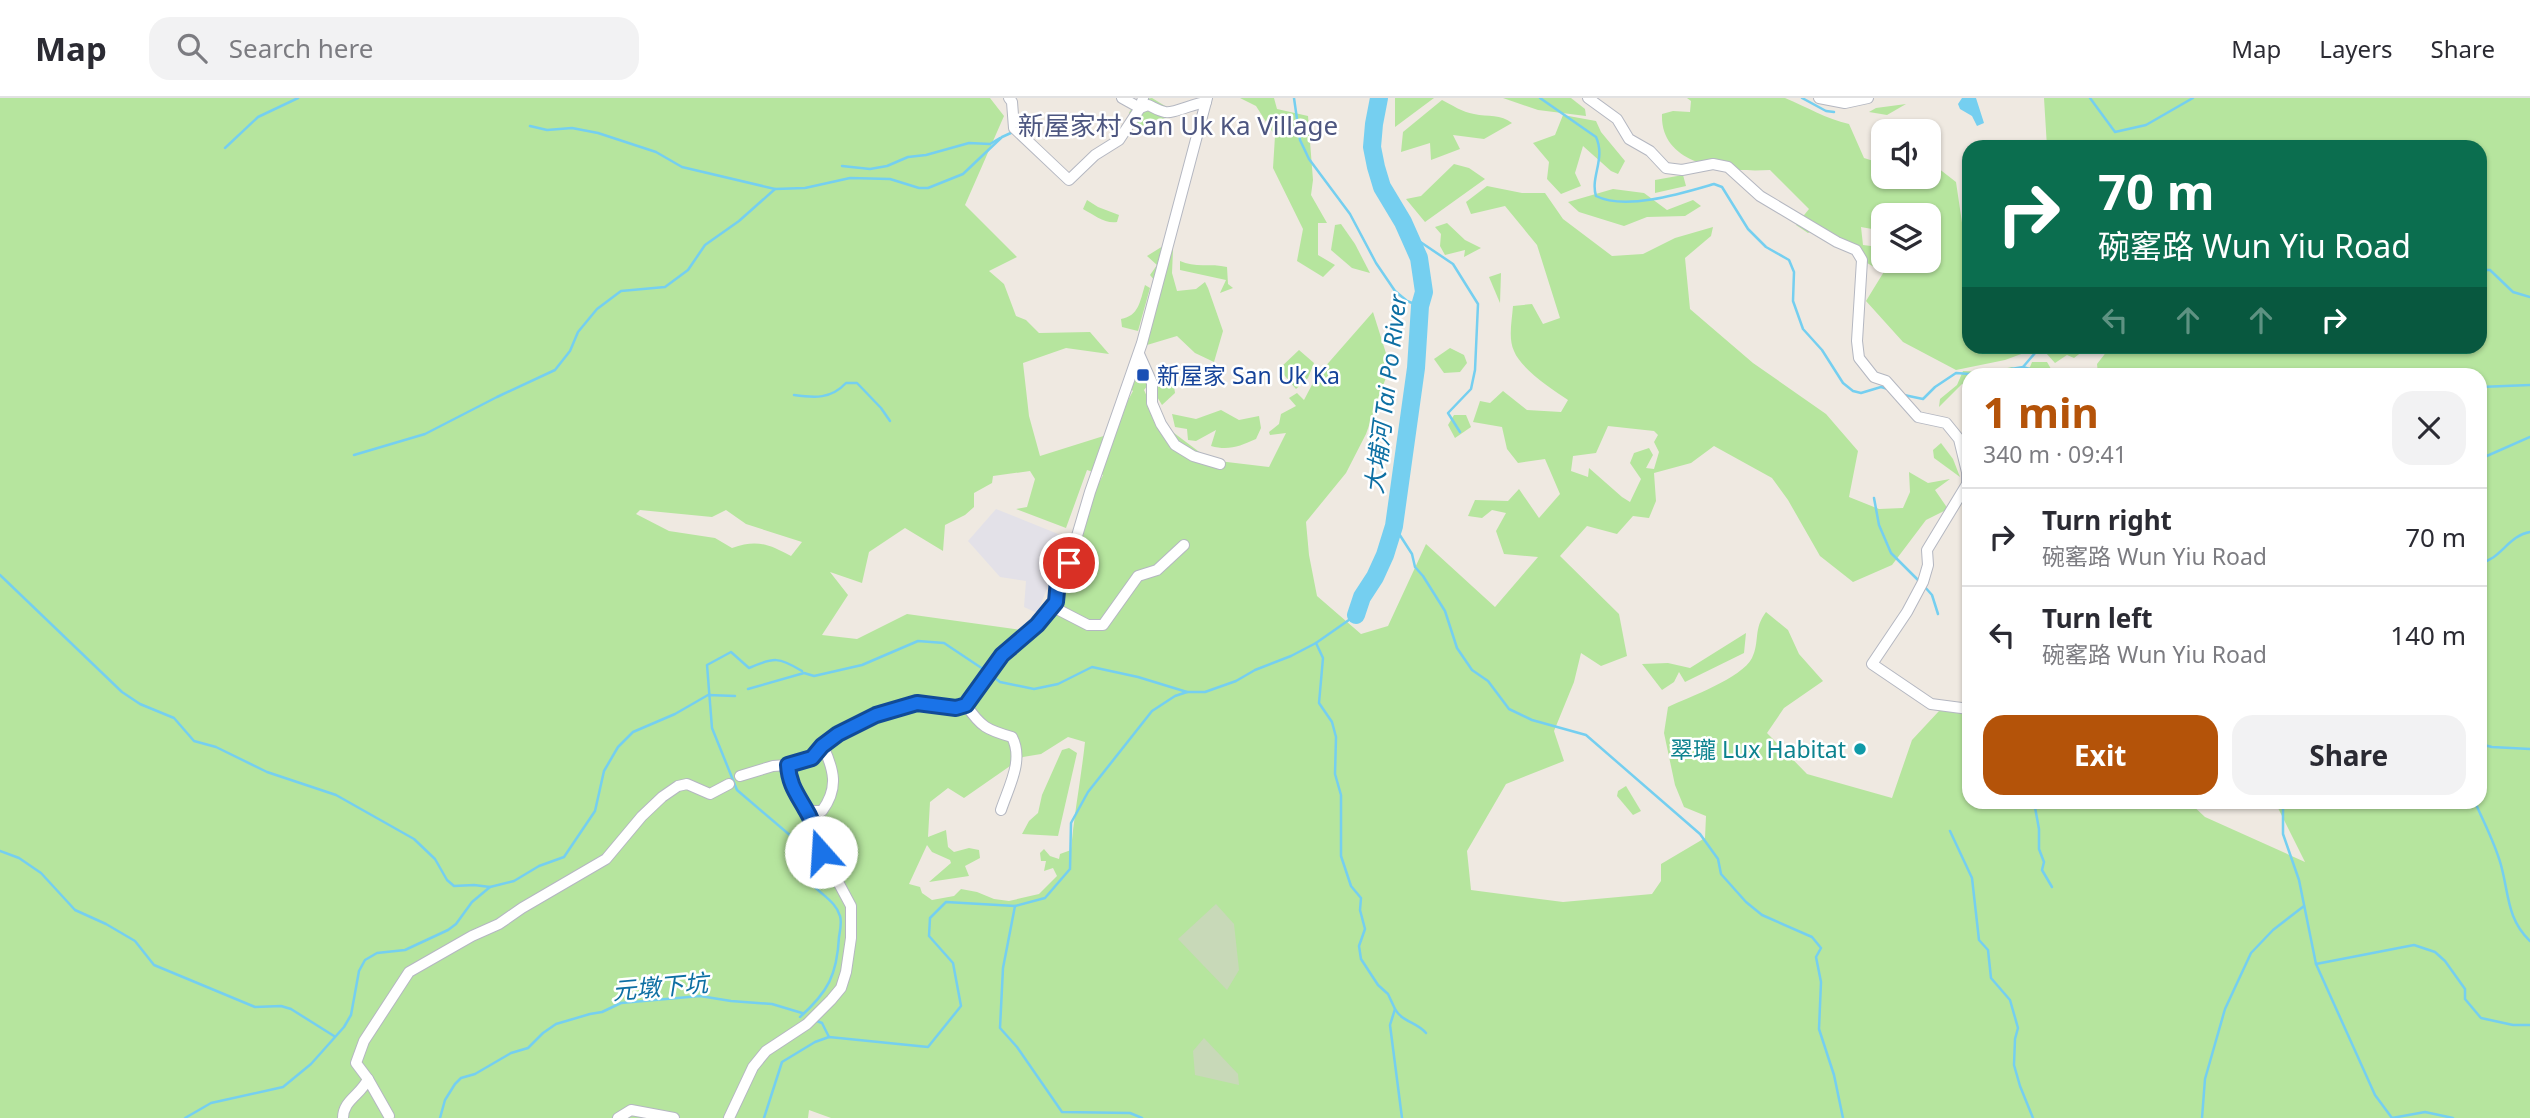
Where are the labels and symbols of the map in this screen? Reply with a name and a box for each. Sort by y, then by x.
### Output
district label: 新屋家村 San Uk Ka Village [1018,107,1338,143]
water label: 大埔河 Tai Po River [1356,291,1414,495]
place label: 新屋家 San Uk Ka [1157,359,1340,391]
marker: 新屋家 San Uk Ka [1135,367,1151,383]
pin [1039,533,1099,593]
place label: 翠瓏 Lux Habitat [1670,733,1846,765]
marker: 翠瓏 Lux Habitat [1852,741,1868,757]
position arrow [784,815,858,889]
water label: 元墩下坑 [611,965,712,1007]

